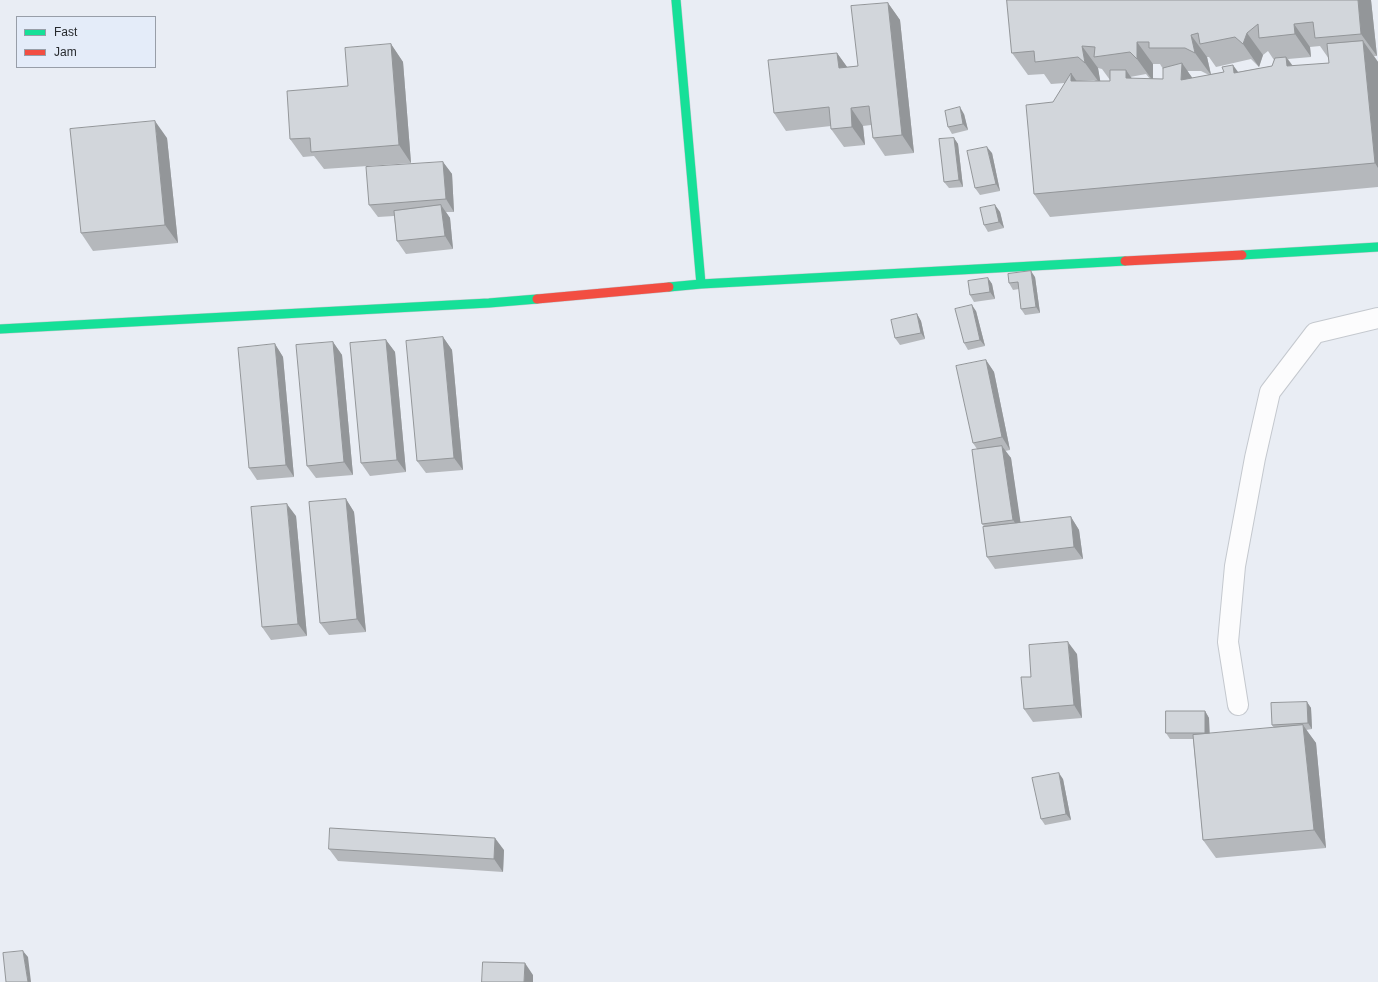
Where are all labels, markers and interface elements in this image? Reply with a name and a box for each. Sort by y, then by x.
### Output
legend [16,16,156,68]
text: Fast [54,25,77,39]
text: Jam [54,45,77,59]

